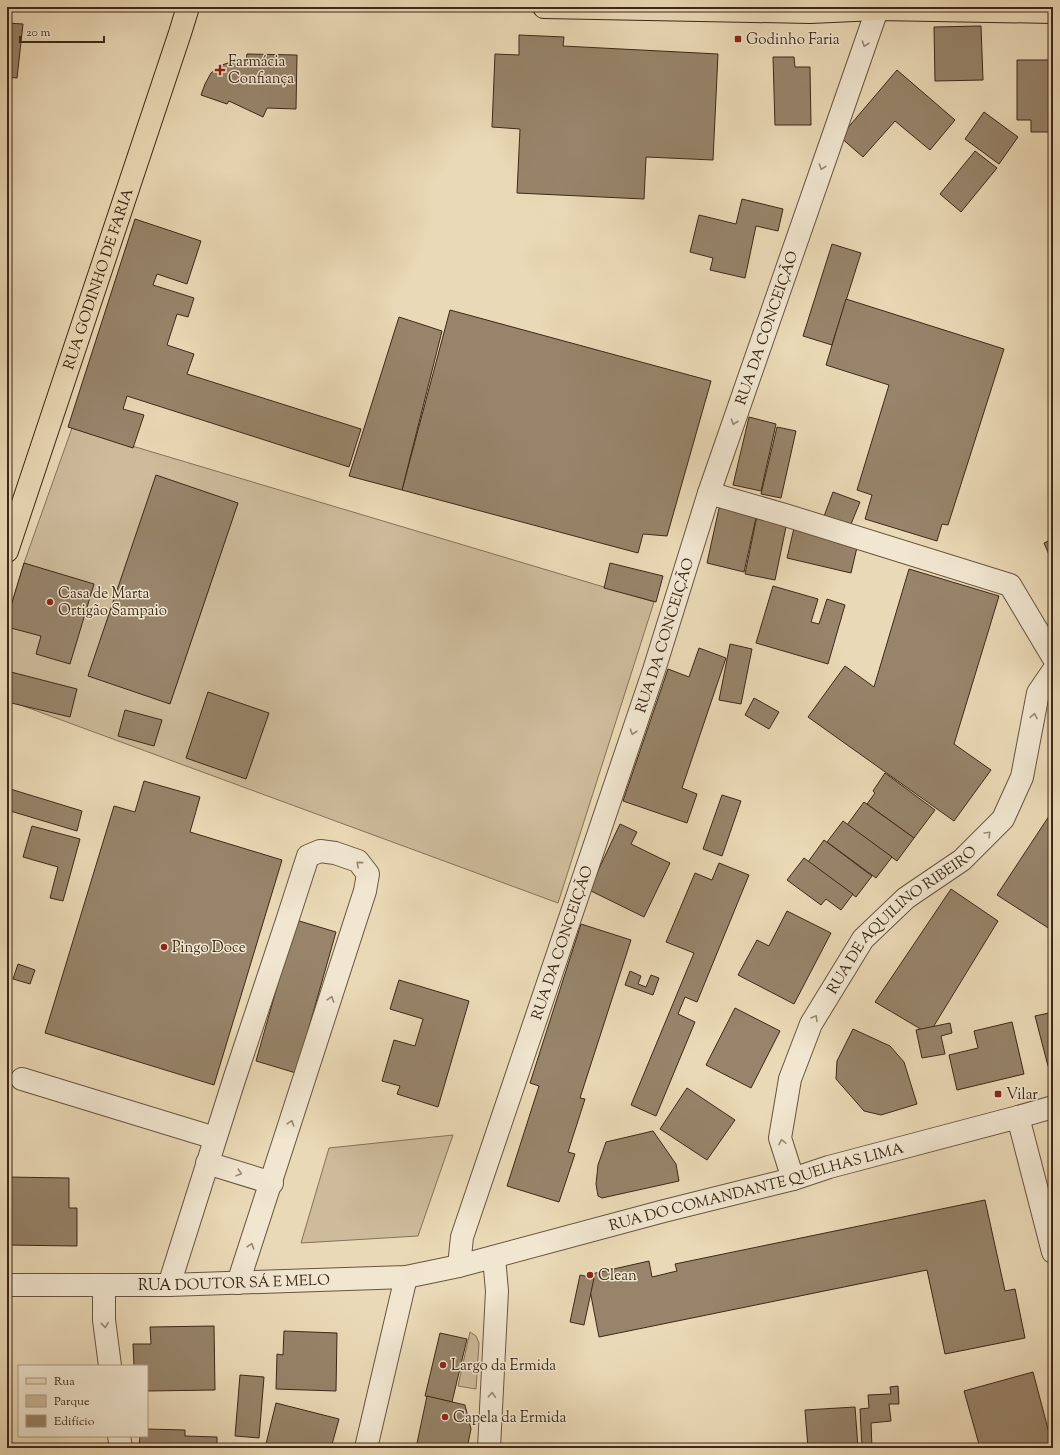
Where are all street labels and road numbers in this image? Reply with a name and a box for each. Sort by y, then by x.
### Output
street label: RUA GODINHO DE FARIA [59,186,139,373]
street label: RUA DA CONCEIÇÃO [731,248,804,408]
street label: RUA DA CONCEIÇÃO [631,555,700,716]
street label: RUA DE AQUILINO RIBEIRO [823,842,982,999]
street label: RUA DA CONCEIÇÃO [527,863,599,1023]
street label: RUA DO COMANDANTE QUELHAS LIMA [607,1139,906,1237]
street label: RUA DOUTOR SÁ E MELO [138,1271,330,1297]

